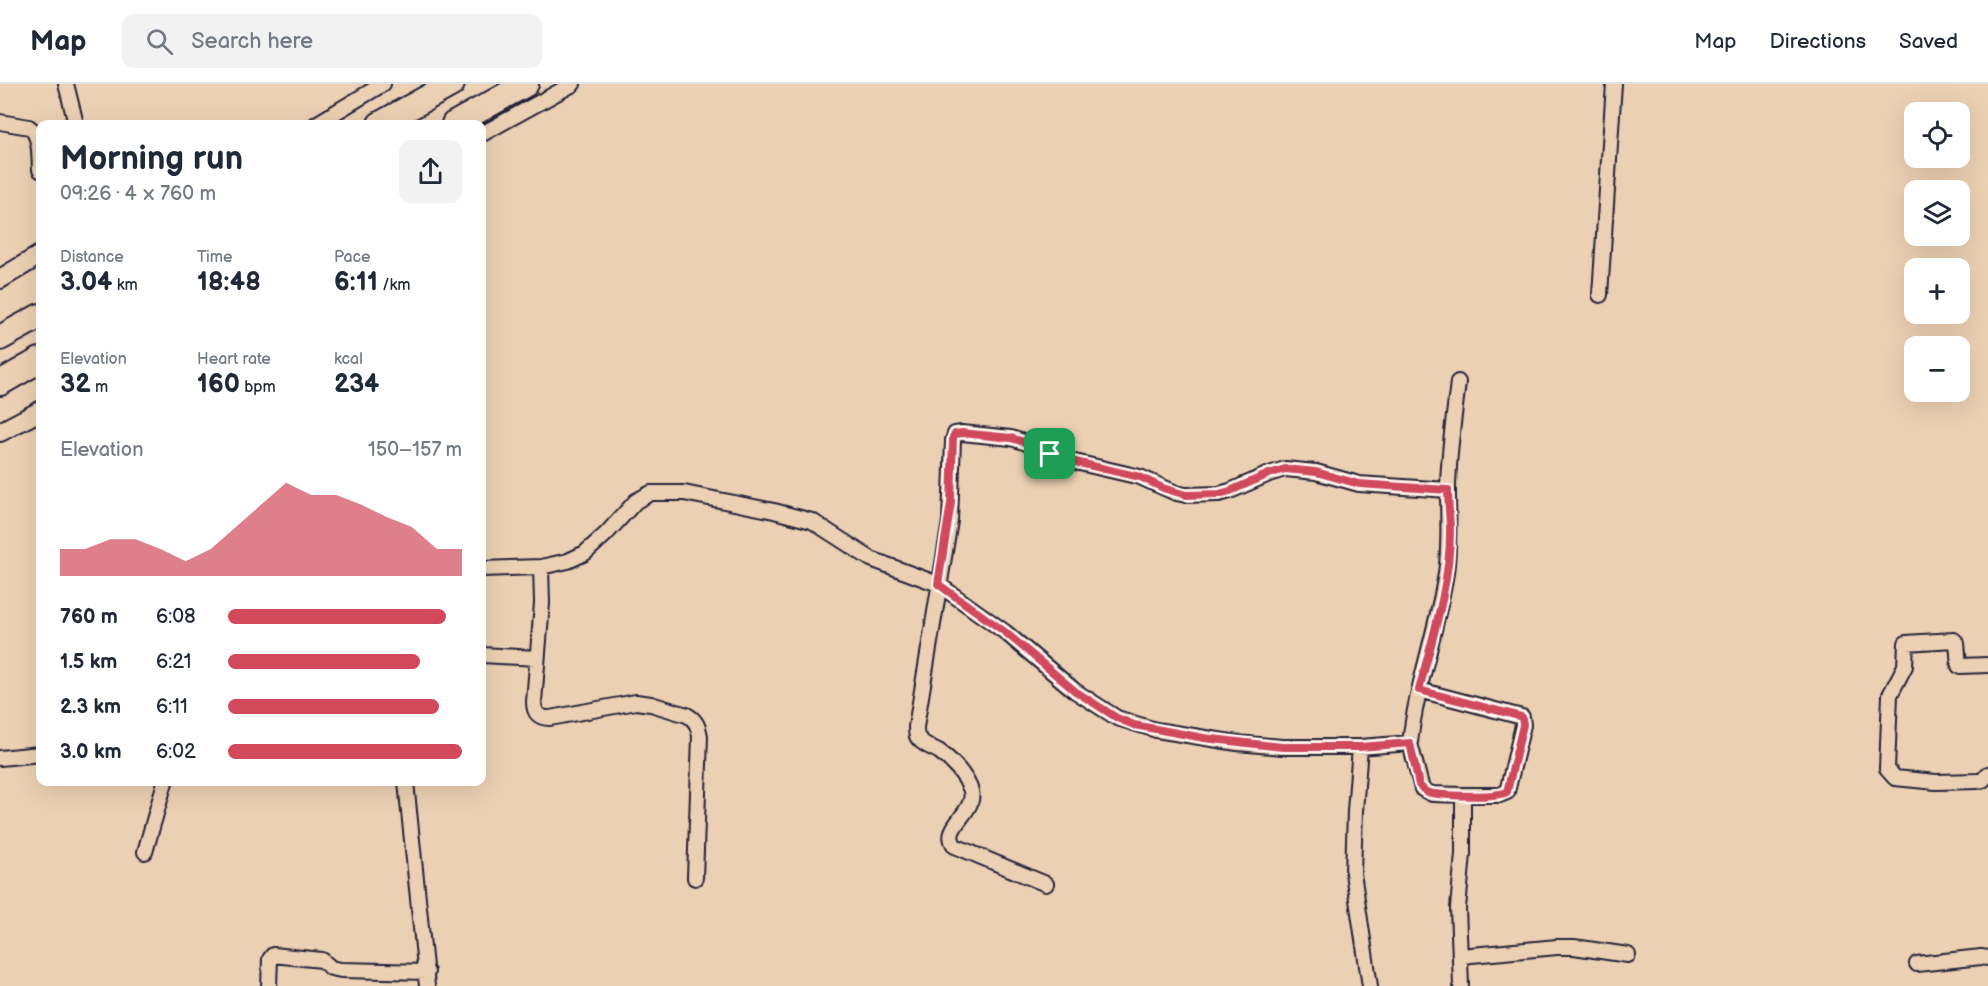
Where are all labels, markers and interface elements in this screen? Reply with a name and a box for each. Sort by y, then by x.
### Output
search box [122,14,542,68]
text: Map [30,25,86,58]
icon: search [143,25,176,58]
text: Search here [191,28,313,55]
text: Map [1694,29,1737,54]
text: Directions [1770,29,1866,54]
text: Saved [1899,29,1958,54]
map controls [1904,102,1970,402]
button: locate [1904,102,1970,168]
text: Morning run [60,139,243,179]
button: share [399,140,462,203]
button: layers [1904,180,1970,246]
text: 09:26 · 4 × 760 m [60,182,216,206]
text: Distance [60,248,124,267]
text: Time [197,248,232,267]
text: Pace [334,248,370,267]
button: + [1904,258,1970,324]
text: 3.04 [60,267,112,298]
text: 18:48 [197,267,261,298]
text: 6:11 [334,267,378,298]
text: km [112,276,138,295]
text: /km [378,276,411,295]
button: − [1904,336,1970,402]
text: Elevation [60,350,127,369]
text: Heart rate [197,350,271,369]
text: kcal [334,350,363,369]
text: 32 [60,369,91,400]
text: 160 [197,369,240,400]
text: 234 [334,369,379,400]
text: m [91,378,108,397]
text: bpm [240,378,276,397]
pin [1024,428,1075,479]
icon: arrive [1033,437,1066,470]
text: Elevation [60,438,143,462]
text: 150–157 m [368,438,462,462]
text: 760 m [60,605,118,629]
text: 6:08 [156,605,196,629]
text: 1.5 km [60,650,117,674]
text: 6:21 [156,650,192,674]
text: 2.3 km [60,695,121,719]
text: 6:11 [156,695,188,719]
text: 3.0 km [60,740,121,764]
text: 6:02 [156,740,196,764]

